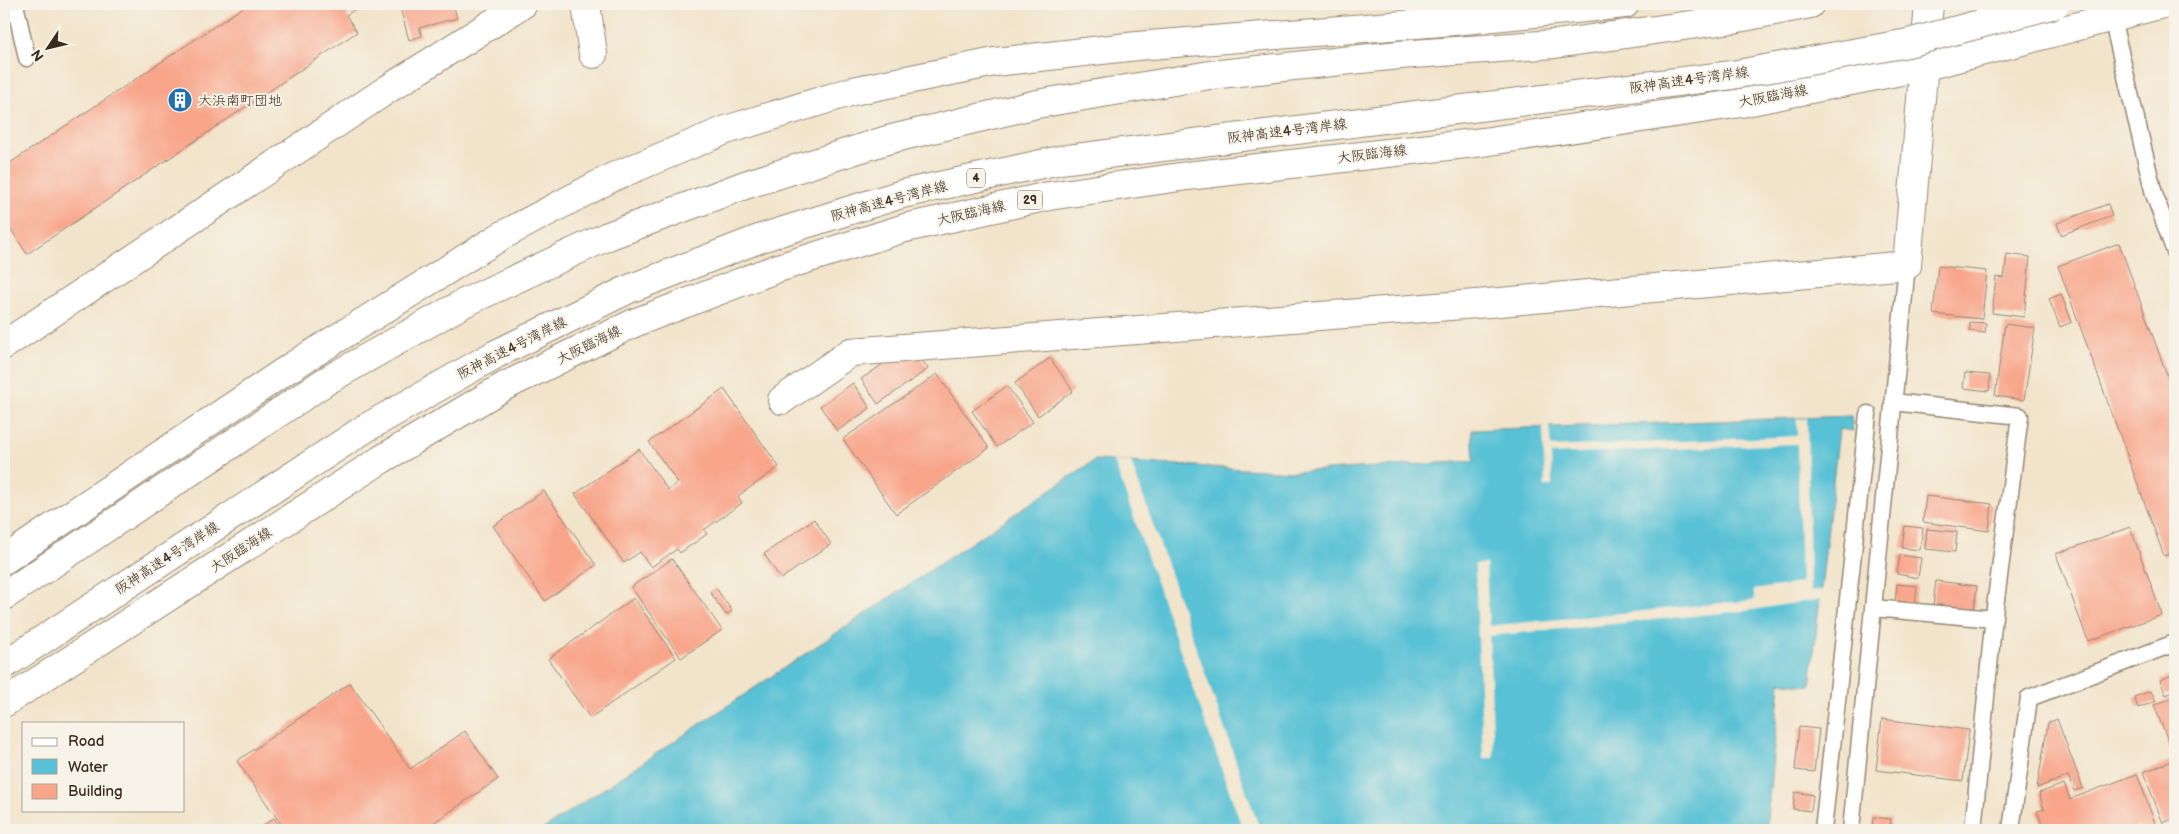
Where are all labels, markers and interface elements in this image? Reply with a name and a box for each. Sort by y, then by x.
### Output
north arrow [22,22,72,72]
text: N [28,46,48,64]
street label: 阪神高速4号湾岸線 [1628,63,1750,97]
street label: 大阪臨海線 [1737,81,1809,111]
building icon: 大浜南町団地 [167,87,193,113]
place label: 大浜南町団地 [198,92,282,109]
street label: 阪神高速4号湾岸線 [1226,115,1348,147]
street label: 大阪臨海線 [1336,141,1408,167]
road number: 4 [967,168,985,188]
street label: 阪神高速4号湾岸線 [829,177,949,225]
road number: 29 [1018,190,1042,210]
street label: 大阪臨海線 [935,197,1007,229]
street label: 阪神高速4号湾岸線 [454,313,570,383]
street label: 大阪臨海線 [554,322,624,368]
street label: 阪神高速4号湾岸線 [112,518,222,598]
street label: 大阪臨海線 [207,524,275,576]
legend [22,722,185,812]
text: Road [68,732,104,751]
text: Water [68,758,108,777]
text: Building [68,782,123,801]

